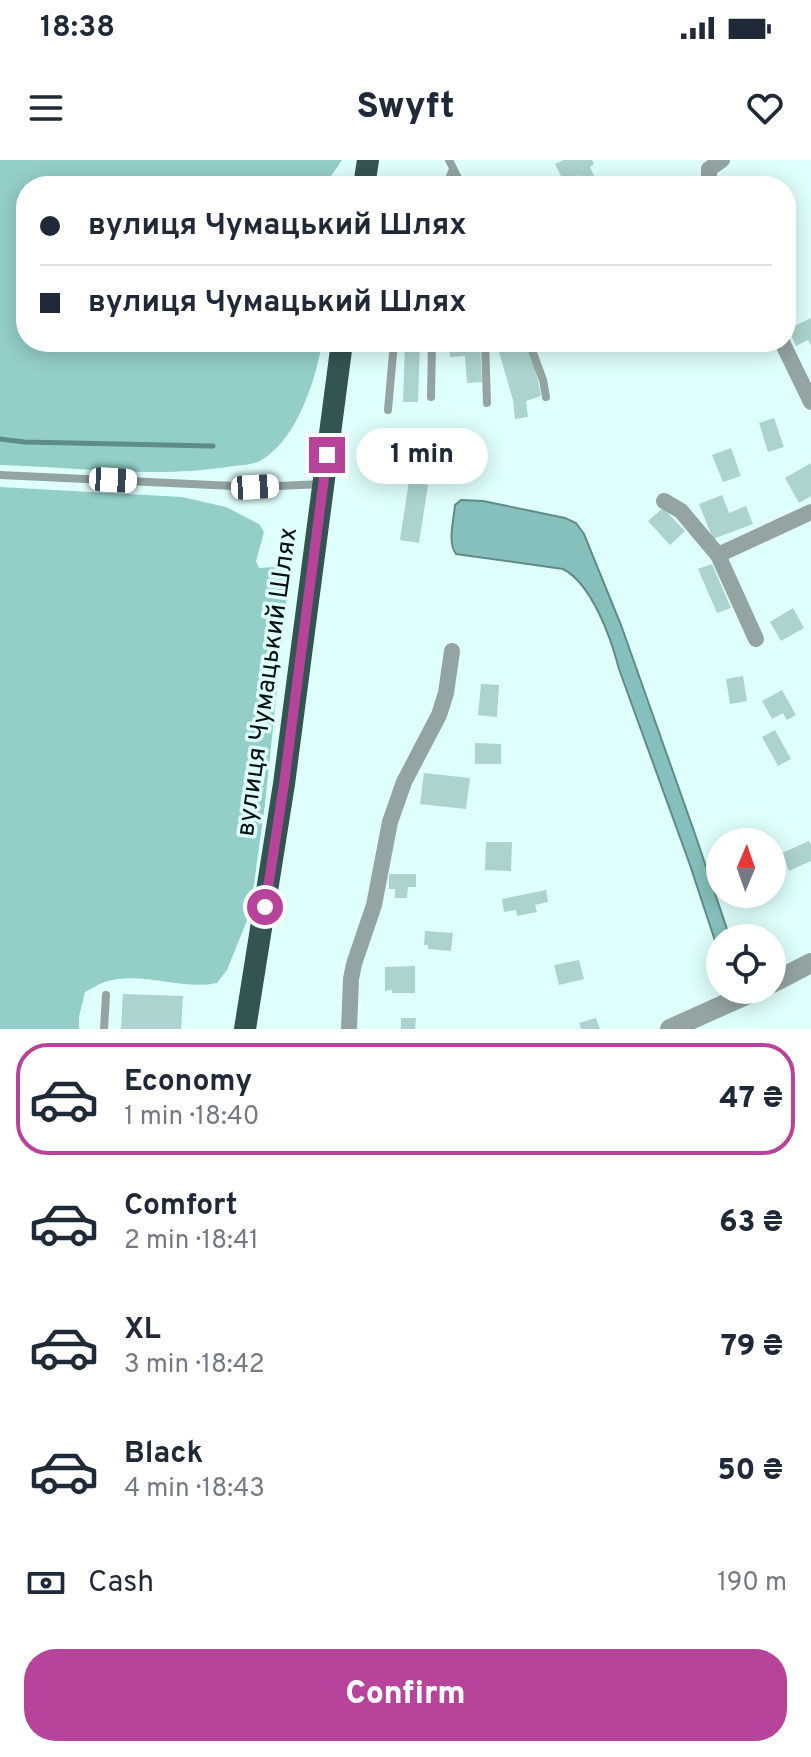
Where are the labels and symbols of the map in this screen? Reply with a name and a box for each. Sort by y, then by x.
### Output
callout: 1 min [355,427,487,483]
route end [309,437,345,473]
car [88,467,138,493]
car [230,474,280,500]
street label: вулиця Чумацький Шлях [230,525,306,839]
north arrow [706,828,786,908]
route start [247,889,283,925]

